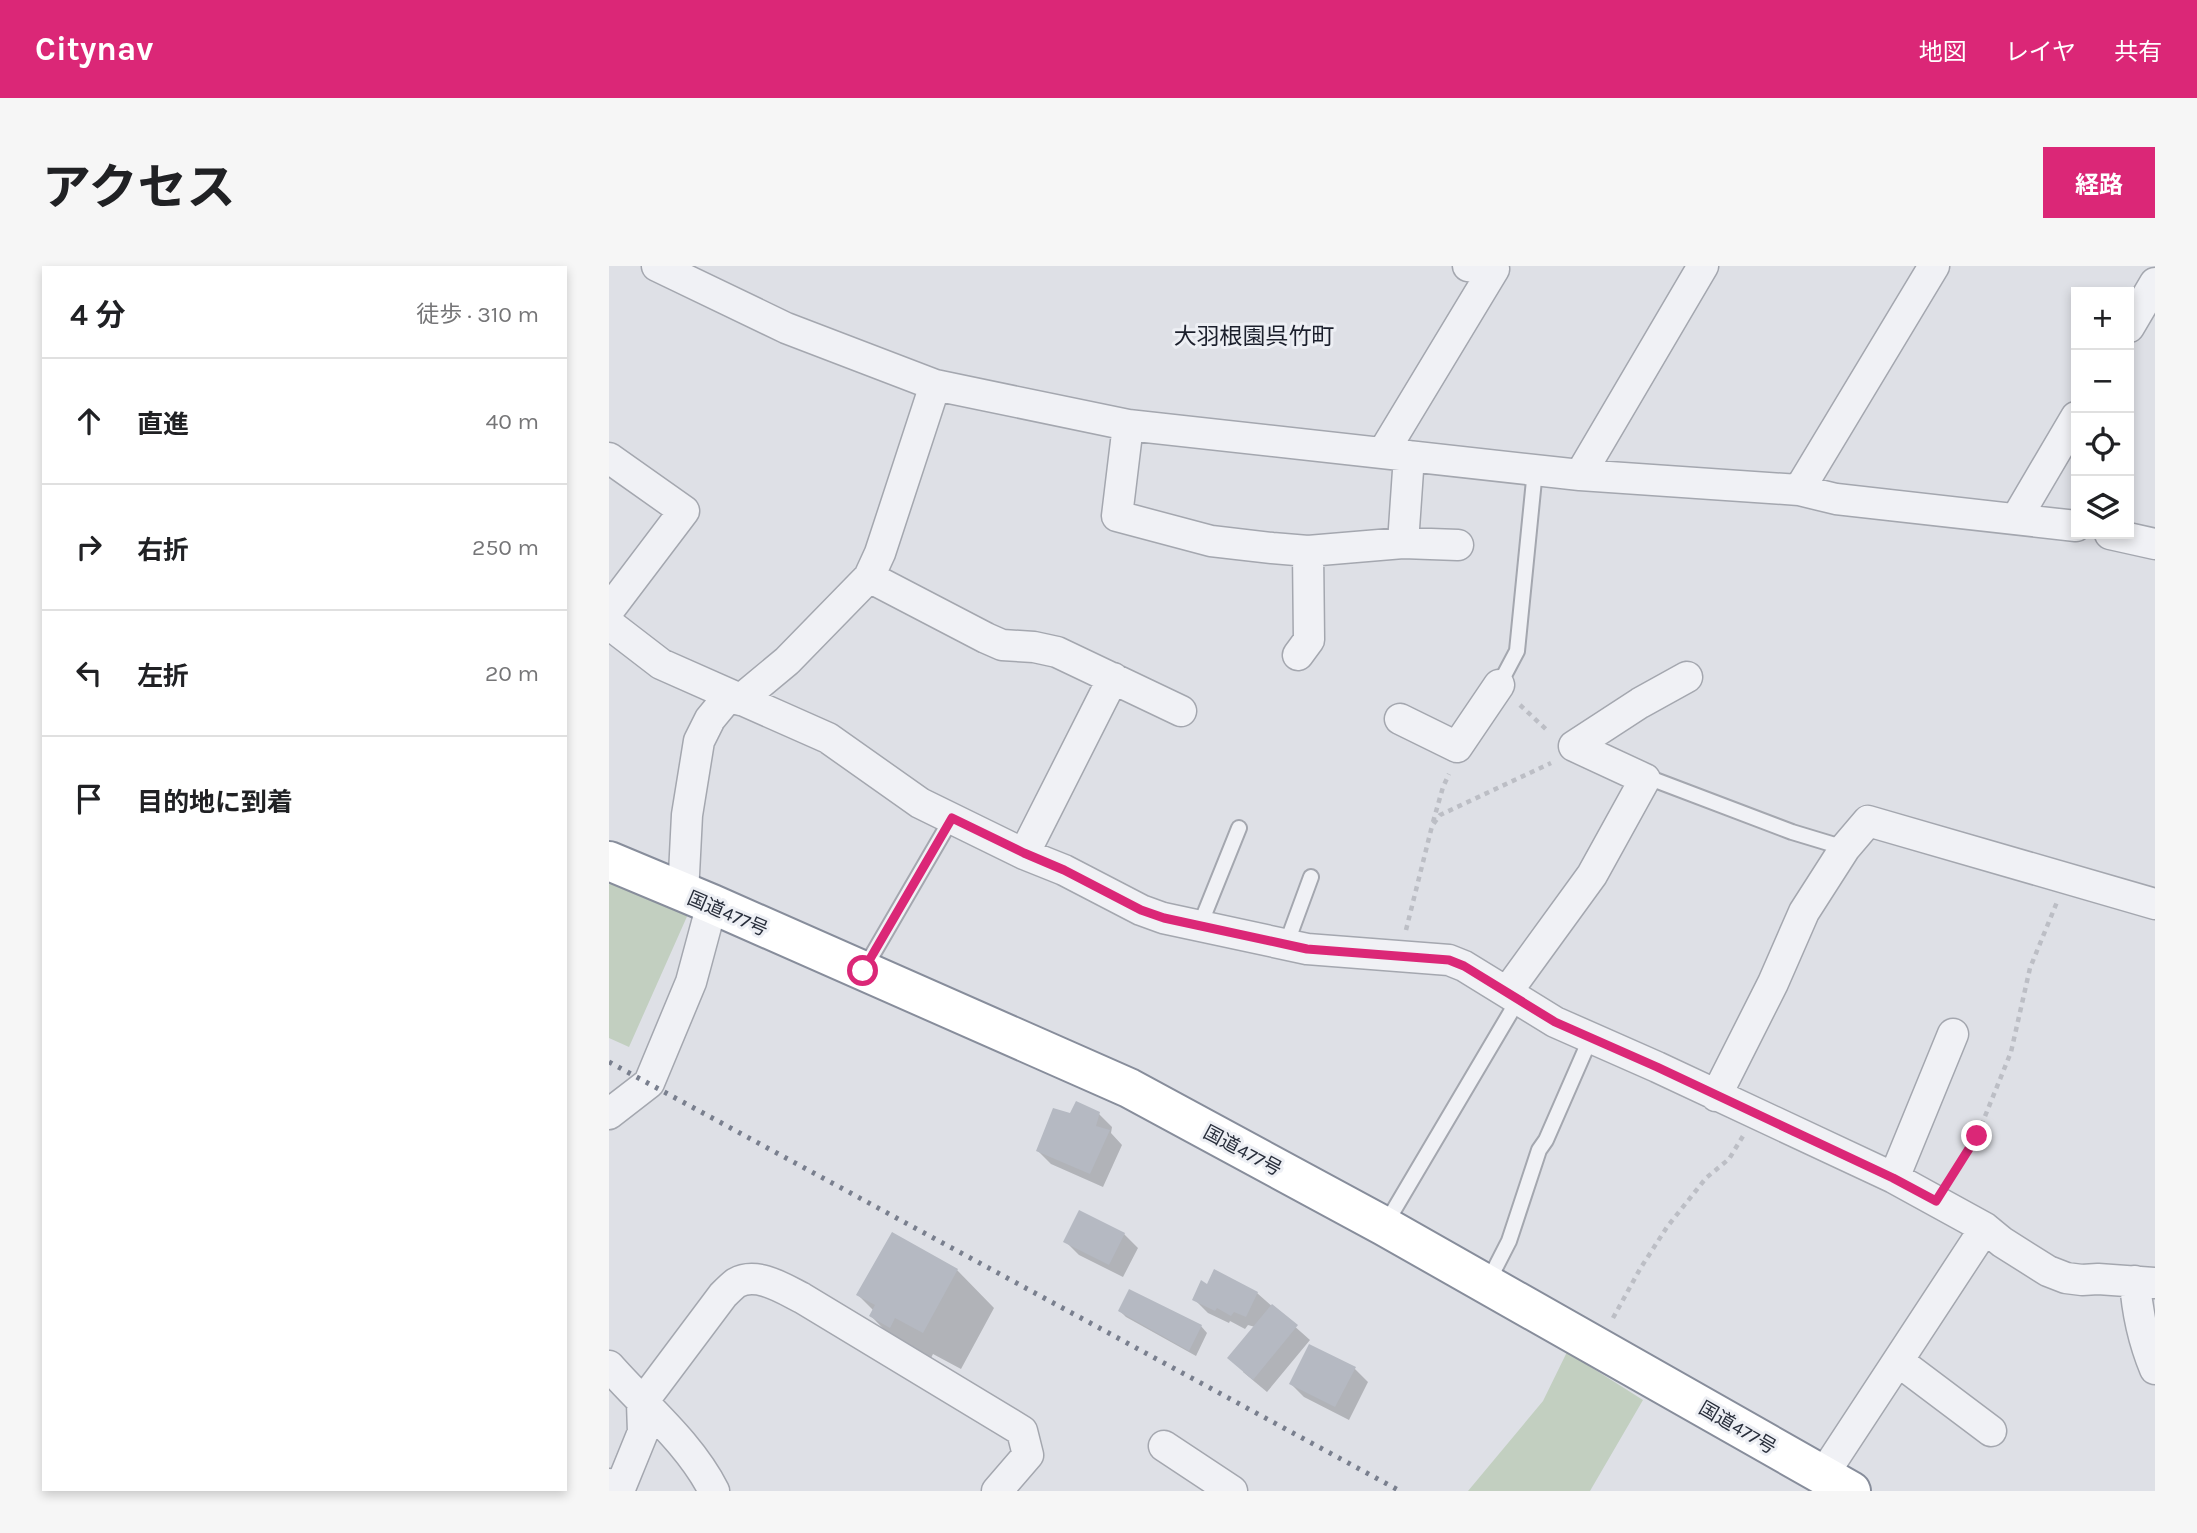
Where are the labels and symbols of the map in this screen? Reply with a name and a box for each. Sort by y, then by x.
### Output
district label: 大羽根園呉竹町 [1174,323,1335,350]
street label: 国道477号 [684,887,771,941]
route start [847,955,878,986]
route end [1961,1120,1992,1151]
street label: 国道477号 [1200,1121,1285,1181]
street label: 国道477号 [1695,1397,1780,1459]

